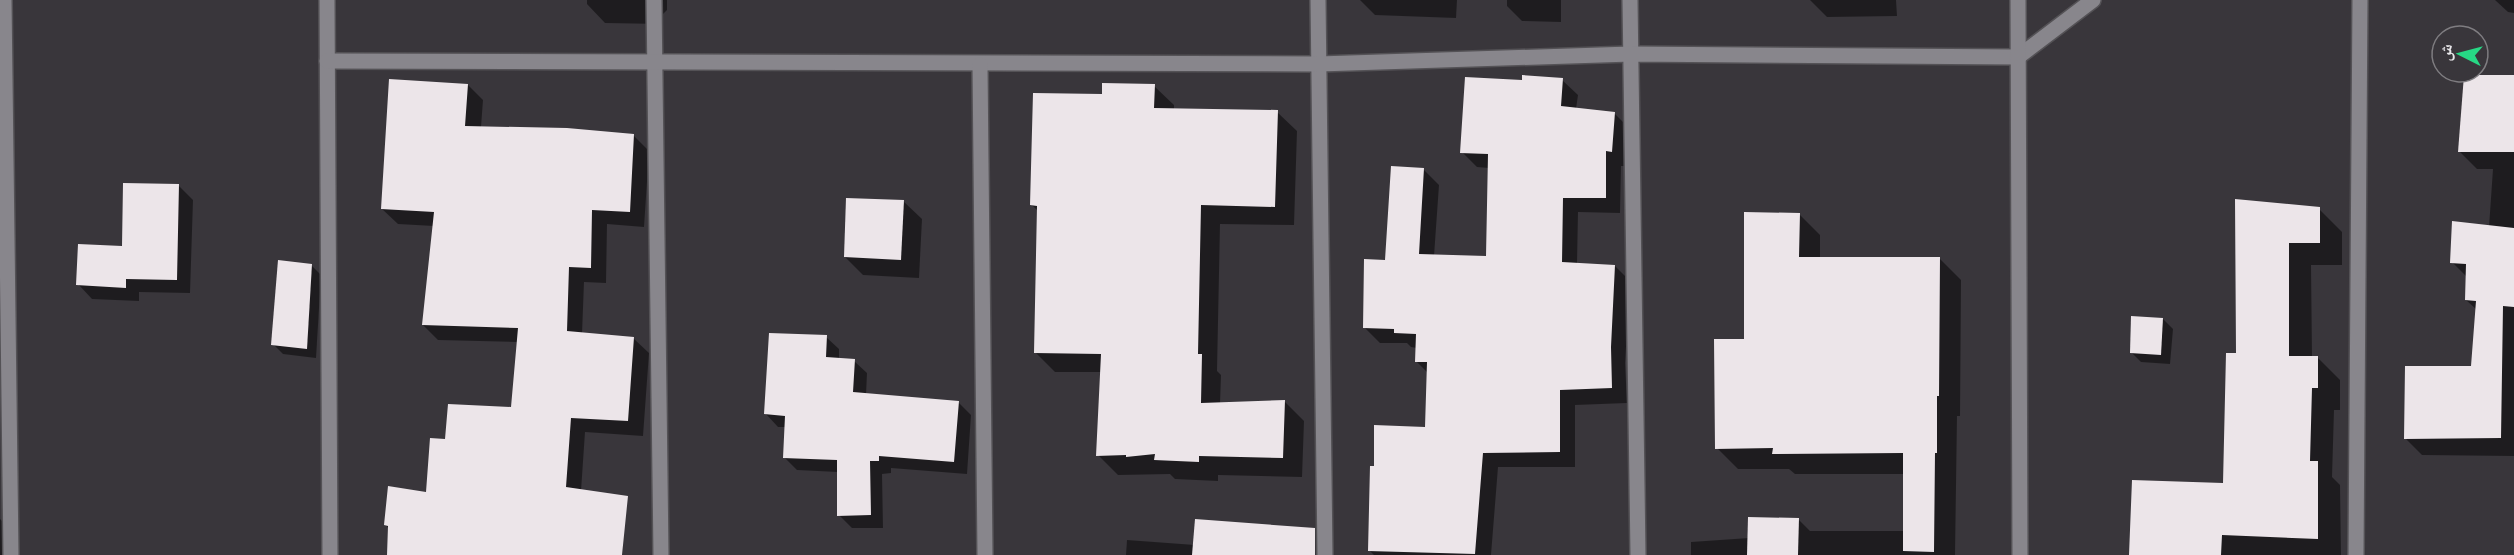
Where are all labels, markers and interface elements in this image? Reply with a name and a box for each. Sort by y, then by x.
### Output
north arrow [2430,24,2490,84]
text: ش [2435,43,2456,62]

